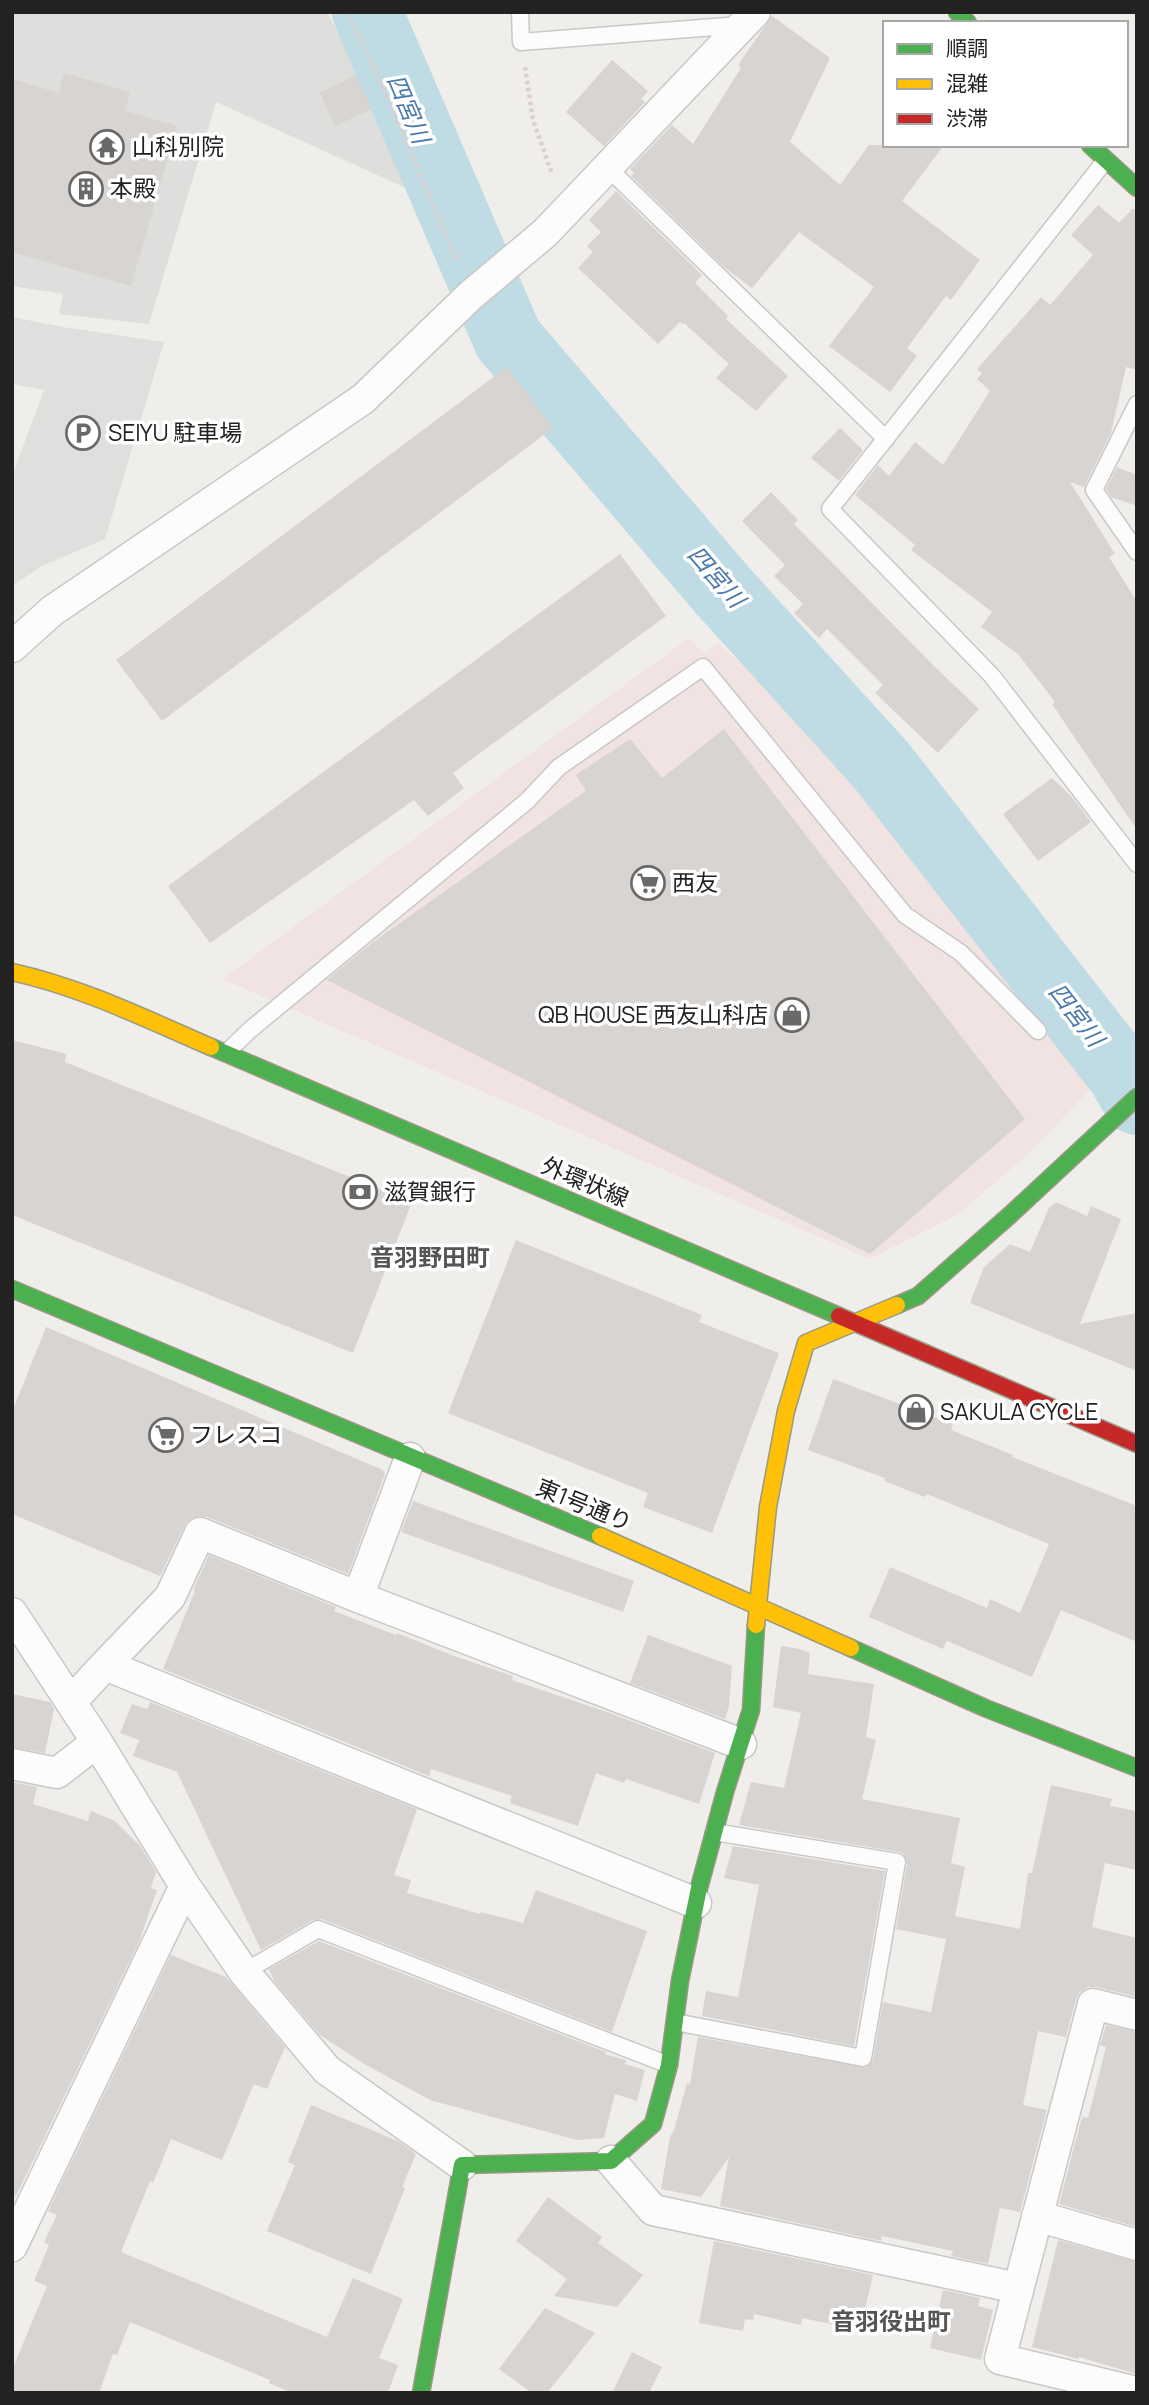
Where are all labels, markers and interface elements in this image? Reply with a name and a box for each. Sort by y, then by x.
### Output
legend [883,21,1128,147]
text: 順調 [946,34,988,62]
water label: 四宮川 [380,69,440,151]
text: 混雑 [946,69,988,97]
text: 渋滞 [946,104,988,132]
temple icon: 山科別院 [88,128,126,166]
place label: 山科別院 [132,130,224,162]
building icon: 本殿 [67,170,105,208]
place label: 本殿 [110,172,156,204]
parking icon: SEIYU 駐車場 [64,414,102,452]
place label: SEIYU 駐車場 [108,416,242,448]
water label: 四宮川 [681,538,755,616]
supermarket icon: 西友 [629,864,667,902]
place label: 西友 [672,866,718,898]
water label: 四宮川 [1042,976,1114,1055]
shop icon: QB HOUSE 西友山科店 [773,996,811,1034]
place label: QB HOUSE 西友山科店 [538,998,768,1030]
street label: 外環状線 [537,1148,634,1214]
bank icon: 滋賀銀行 [341,1173,379,1211]
place label: 滋賀銀行 [384,1175,476,1207]
district label: 音羽野田町 [370,1240,490,1273]
shop icon: SAKULA CYCLE [897,1393,935,1431]
place label: SAKULA CYCLE [940,1395,1098,1427]
supermarket icon: フレスコ [147,1416,185,1454]
place label: フレスコ [190,1418,282,1450]
street label: 東1号通り [532,1470,637,1538]
district label: 音羽役出町 [831,2304,951,2337]

